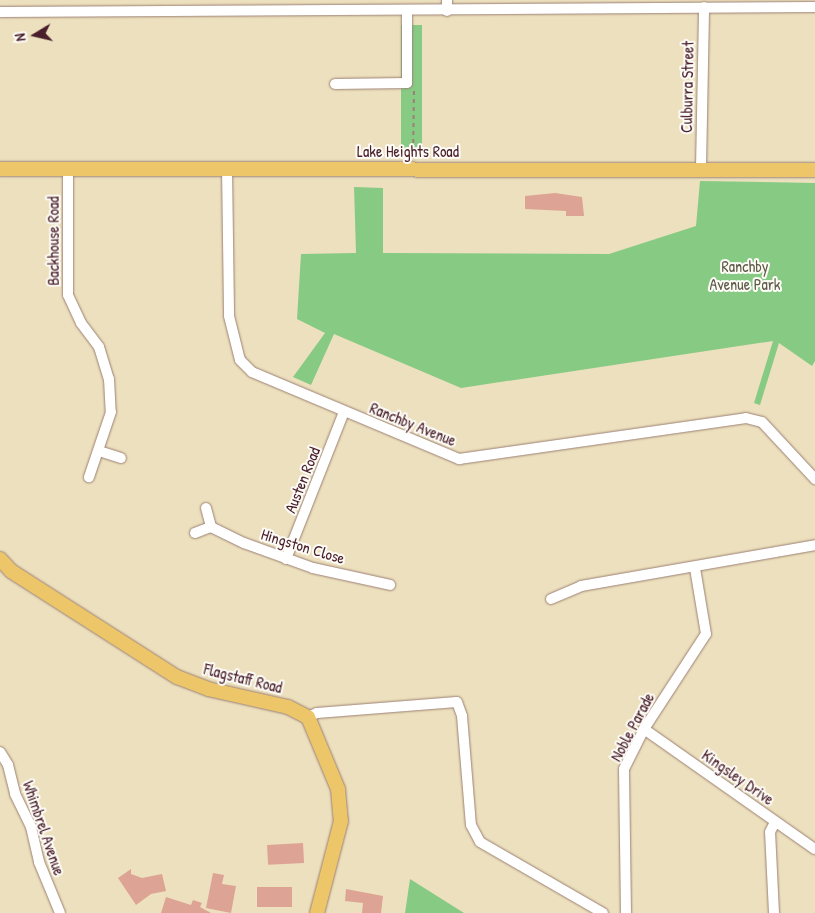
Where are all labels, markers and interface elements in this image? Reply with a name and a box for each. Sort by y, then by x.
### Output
north arrow [10,10,60,60]
text: N [10,32,30,43]
street label: Culburra Street [677,41,697,133]
street label: Lake Heights Road [357,141,459,161]
street label: Backhouse Road [43,196,63,286]
park label: Ranchby Avenue Park [709,256,781,294]
street label: Ranchby Avenue [367,398,459,450]
street label: Austen Road [280,444,324,516]
street label: Hingston Close [259,524,347,568]
street label: Flagstaff Road [202,659,284,697]
street label: Noble Parade [606,689,658,765]
street label: Kingsley Drive [698,745,778,809]
street label: Whimbrel Avenue [19,778,69,878]

